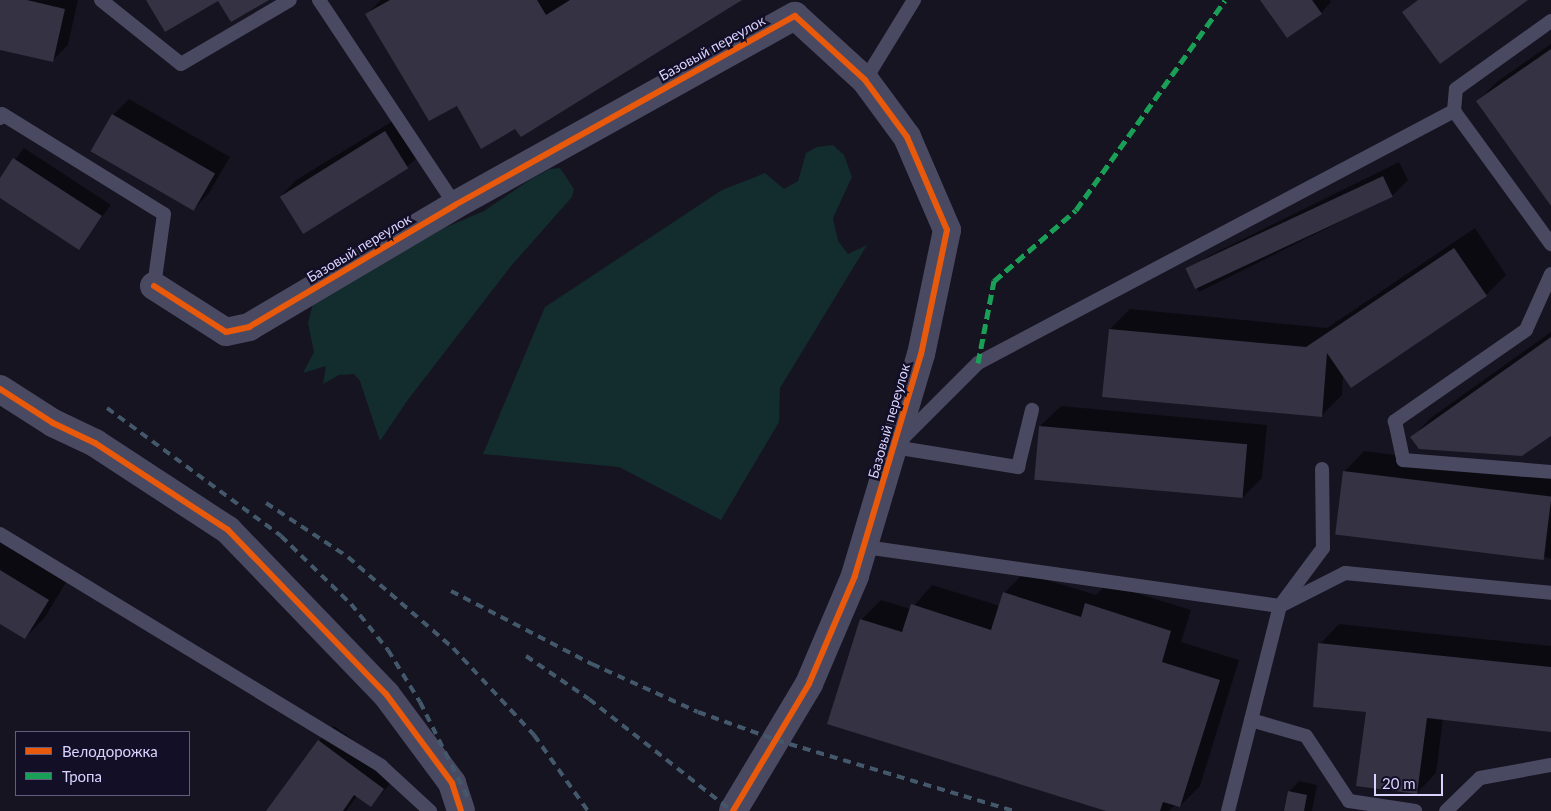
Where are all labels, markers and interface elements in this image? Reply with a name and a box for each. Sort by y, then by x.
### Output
street label: Базовый переулок [656,12,768,84]
street label: Базовый переулок [304,210,414,286]
street label: Базовый переулок [865,362,913,480]
legend [15,731,190,796]
text: Велодорожка [62,742,158,760]
scale bar [1376,764,1445,796]
text: Тропа [62,767,102,785]
text: 20 m [1382,774,1416,792]

